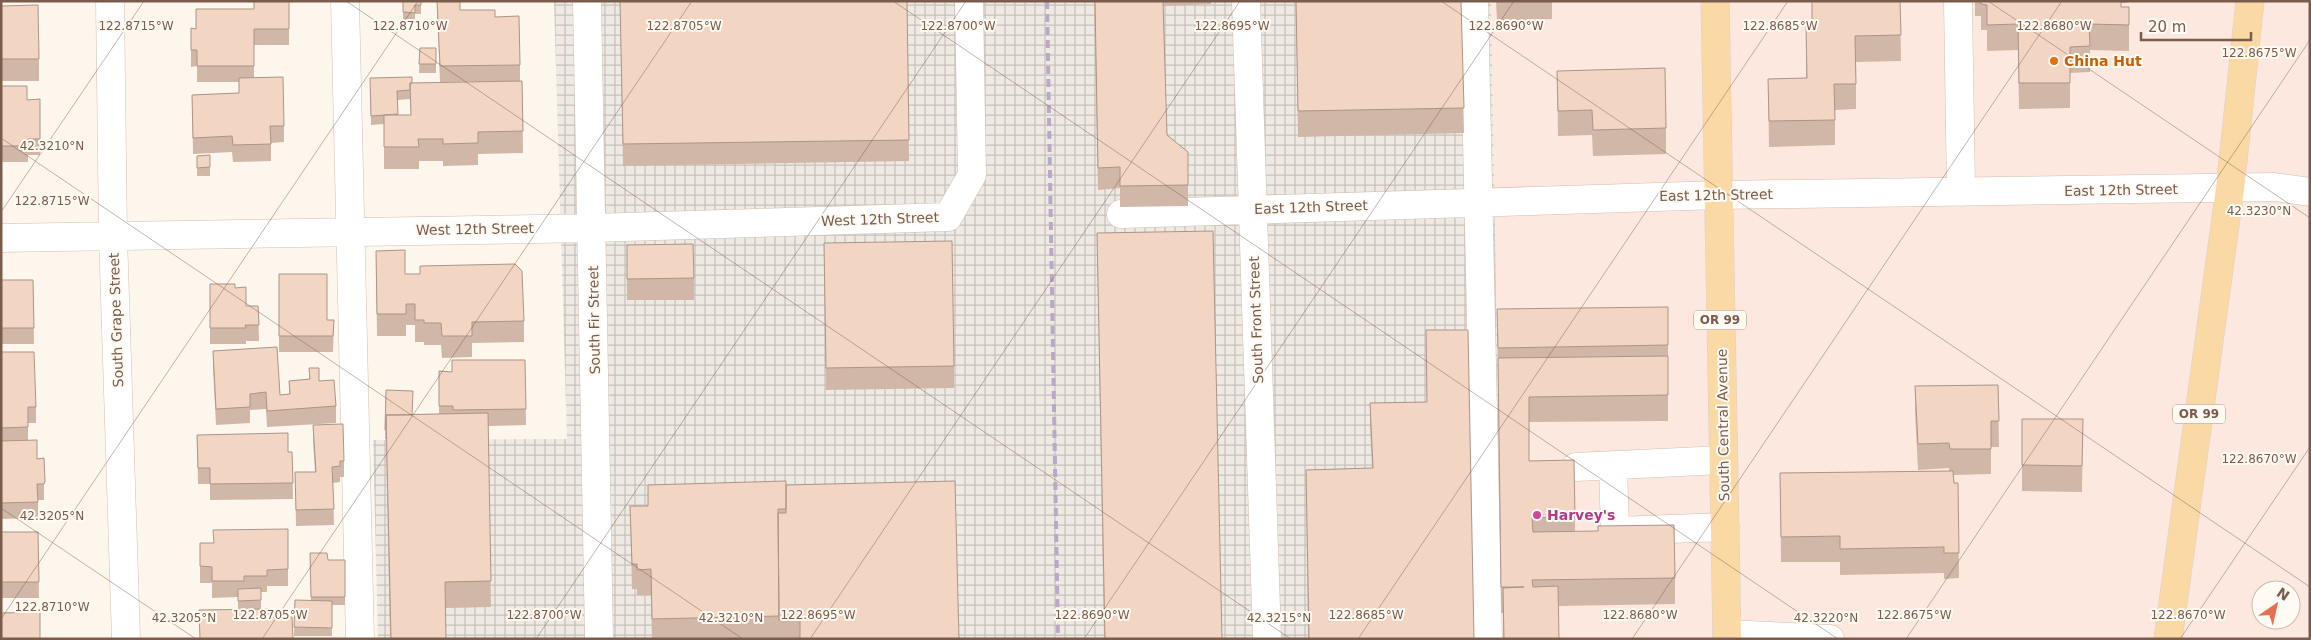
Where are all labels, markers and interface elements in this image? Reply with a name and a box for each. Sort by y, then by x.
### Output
scale bar [2141,10,2251,42]
text: 20 m [2148,18,2186,36]
text: 122.8715°W [98,19,174,33]
text: 122.8710°W [372,19,448,33]
text: 122.8705°W [646,19,722,33]
text: 122.8700°W [920,19,996,33]
text: 122.8695°W [1194,19,1270,33]
text: 122.8690°W [1468,19,1544,33]
text: 122.8685°W [1742,19,1818,33]
text: 122.8680°W [2016,19,2092,33]
text: 122.8675°W [2221,46,2297,60]
place label: China Hut [2064,53,2142,69]
marker: China Hut [2048,55,2060,67]
text: 42.3210°N [20,139,84,153]
street label: East 12th Street [2064,181,2179,199]
street label: East 12th Street [1659,186,1774,204]
text: 122.8715°W [14,194,90,208]
street label: East 12th Street [1254,197,1369,217]
text: 42.3230°N [2227,204,2291,218]
street label: West 12th Street [821,209,940,229]
street label: West 12th Street [416,220,535,238]
street label: South Grape Street [106,252,126,388]
street label: South Front Street [1246,255,1266,384]
street label: South Fir Street [585,265,603,375]
road number: OR 99 [1694,310,1746,330]
street label: South Central Avenue [1714,349,1732,501]
road number: OR 99 [2173,404,2225,424]
text: 122.8670°W [2221,452,2297,466]
place label: Harvey's [1547,507,1615,523]
text: 42.3205°N [20,509,84,523]
marker: Harvey's [1531,509,1543,521]
north arrow [2251,580,2301,630]
text: N [2274,584,2293,604]
text: 122.8710°W [14,600,90,614]
text: 122.8705°W [232,608,308,622]
text: 122.8700°W [506,608,582,622]
text: 122.8695°W [780,608,856,622]
text: 122.8690°W [1054,608,1130,622]
text: 122.8685°W [1328,608,1404,622]
text: 122.8680°W [1602,608,1678,622]
text: 122.8675°W [1876,608,1952,622]
text: 122.8670°W [2150,608,2226,622]
text: 42.3205°N [152,611,216,625]
text: 42.3210°N [699,611,763,625]
text: 42.3215°N [1247,611,1311,625]
text: 42.3220°N [1794,611,1858,625]

